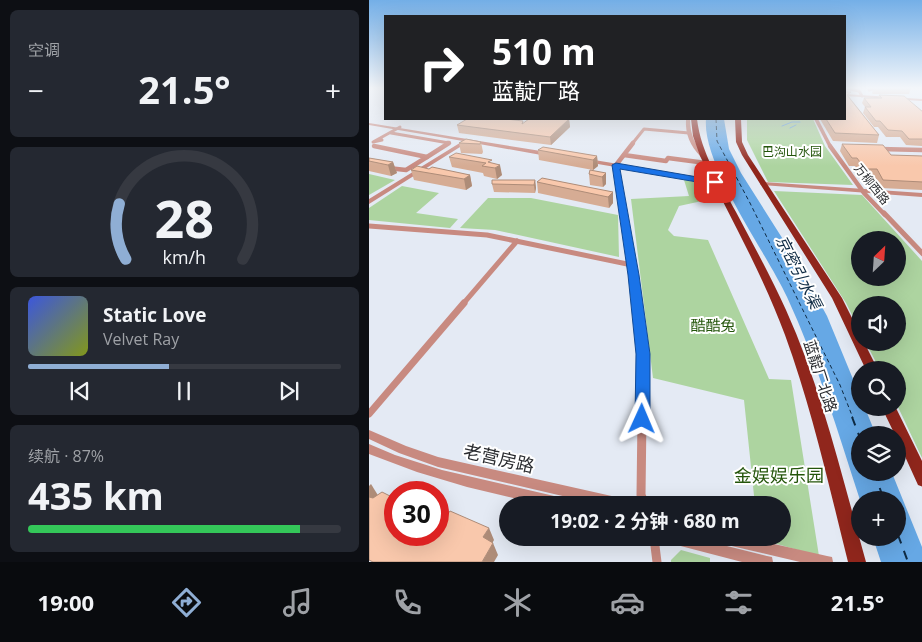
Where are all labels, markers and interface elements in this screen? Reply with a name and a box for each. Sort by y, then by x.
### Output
text: 510 m [492,28,596,75]
icon: right [409,35,474,100]
text: 空调 [28,39,60,61]
text: 21.5° [138,63,231,115]
text: − [28,71,44,109]
text: + [325,71,341,109]
text: 蓝靛厂路 [492,75,580,105]
park label: 巴沟山水园 [762,143,822,160]
street label: 万柳西路 [850,160,894,208]
pin [694,161,736,203]
icon: arrive [701,168,729,196]
text: 28 [155,182,214,253]
water label: 京密引水渠 [771,231,828,314]
north arrow [851,231,907,286]
map controls [851,231,906,546]
text: km/h [163,245,206,269]
button: sound [851,296,906,351]
text: Static Love [103,302,206,328]
park label: 酷酷兔 [690,315,736,335]
text: Velvet Ray [103,328,179,350]
street label: 蓝靛厂北路 [800,337,842,415]
button: search [851,361,906,416]
icon: previous [66,377,94,405]
icon: pause [170,377,198,405]
icon: next [275,377,303,405]
position arrow [615,392,667,444]
button: layers [851,426,906,481]
street label: 老营房路 [461,438,537,478]
text: 续航 · 87% [28,445,104,467]
park label: 金娱娱乐园 [734,463,824,487]
text: 435 km [28,469,164,521]
speed limit sign: 30 [384,481,449,546]
button: + [851,491,906,546]
text: 19:02 · 2 分钟 · 680 m [550,508,740,534]
icon: directions [169,585,204,620]
icon: music [280,585,315,620]
icon: phone [390,585,425,620]
icon: climate [500,585,535,620]
icon: car [610,585,645,620]
icon: filters [721,585,756,620]
text: 19:00 [38,587,94,617]
text: 21.5° [831,587,884,617]

